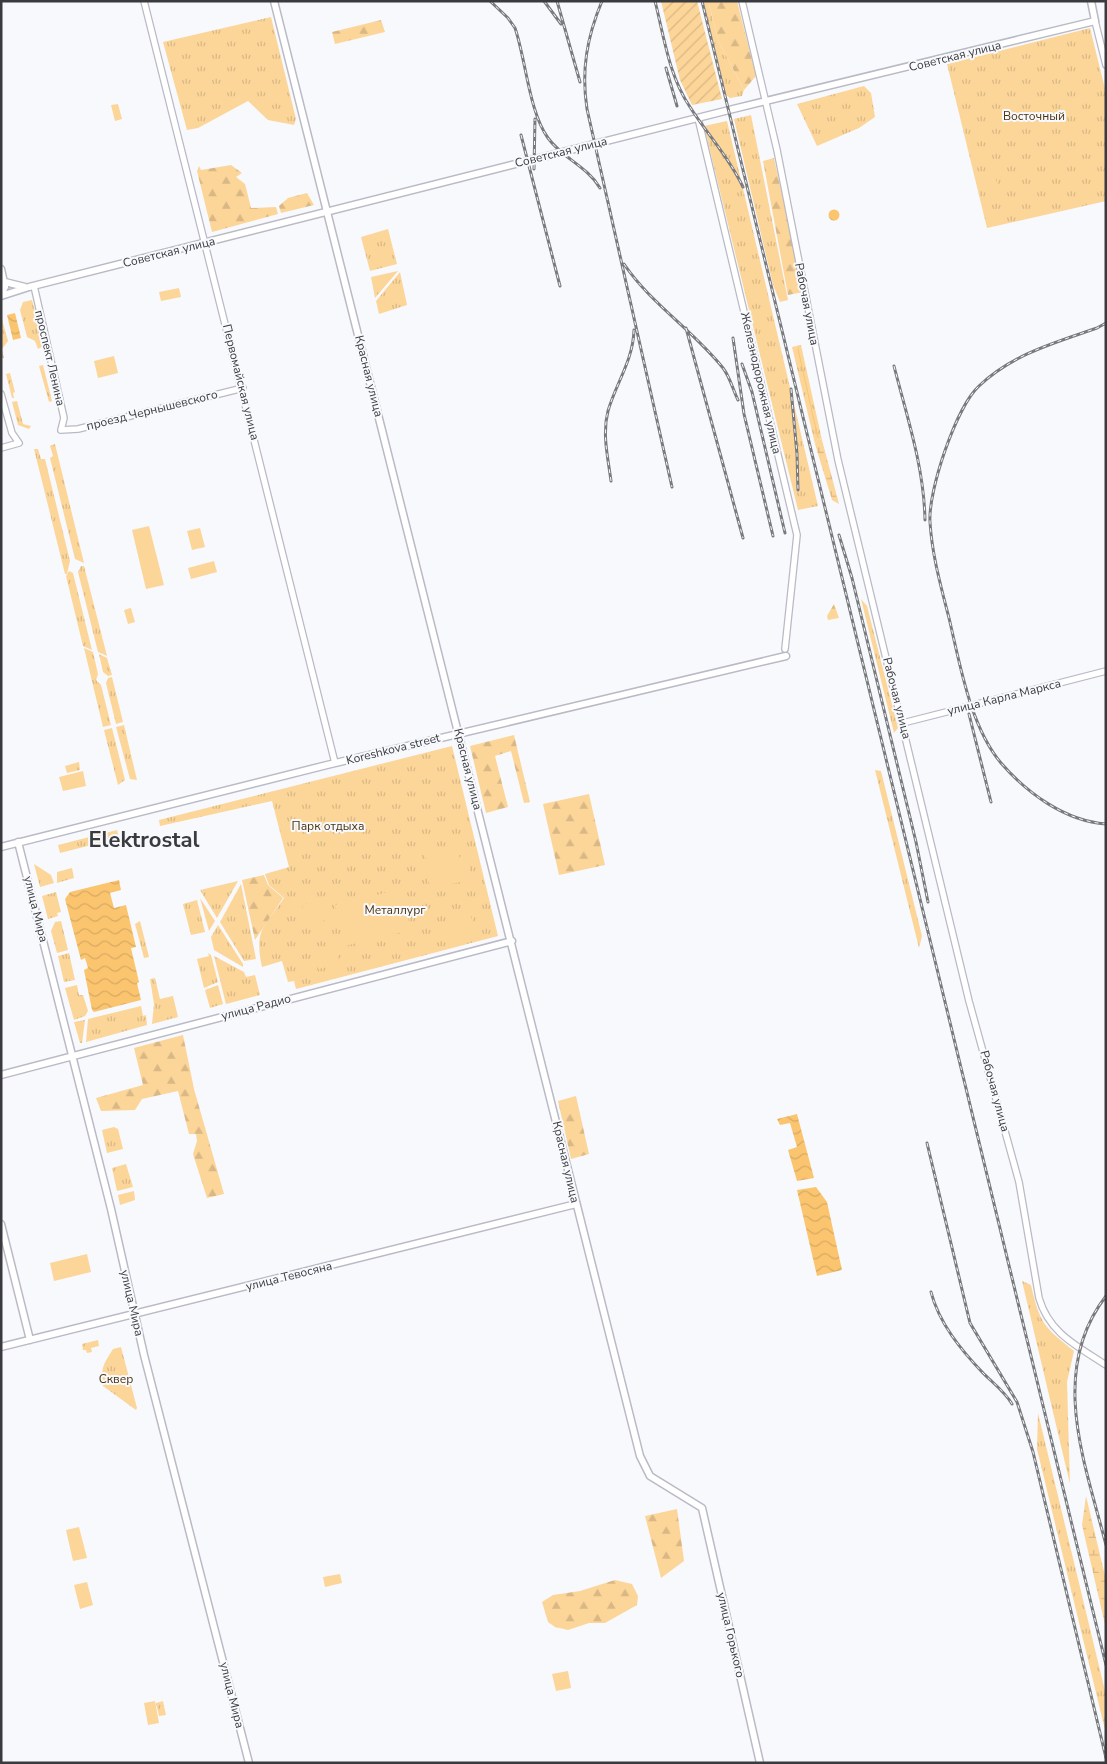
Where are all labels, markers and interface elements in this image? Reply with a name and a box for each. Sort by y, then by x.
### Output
street label: Советская улица [907,37,1003,75]
park label: Восточный [1003,108,1065,124]
street label: Советская улица [513,133,609,171]
street label: Советская улица [121,233,217,271]
street label: Рабочая улица [791,261,823,347]
street label: проспект Ленина [31,309,69,407]
street label: Железнодорожная улица [737,311,785,455]
street label: Первомайская улица [219,322,263,442]
street label: Красная улица [351,334,387,418]
street label: проезд Чернышевского [85,386,219,434]
street label: Рабочая улица [879,655,915,741]
street label: улица Карла Маркса [946,675,1062,719]
street label: Красная улица [450,727,486,811]
street label: Koreshkova street [344,729,442,768]
park label: Парк отдыха [292,818,364,834]
district label: Elektrostal [88,825,200,855]
street label: улица Мира [20,874,52,944]
park label: Металлург [365,902,426,918]
street label: улица Радио [219,990,293,1024]
street label: Рабочая улица [976,1049,1014,1133]
street label: Красная улица [549,1120,583,1204]
street label: улица Тевосяна [244,1258,334,1294]
street label: улица Мира [117,1268,147,1338]
park label: Сквер [99,1371,133,1387]
street label: улица Горького [713,1591,749,1679]
street label: улица Мира [216,1660,248,1730]

